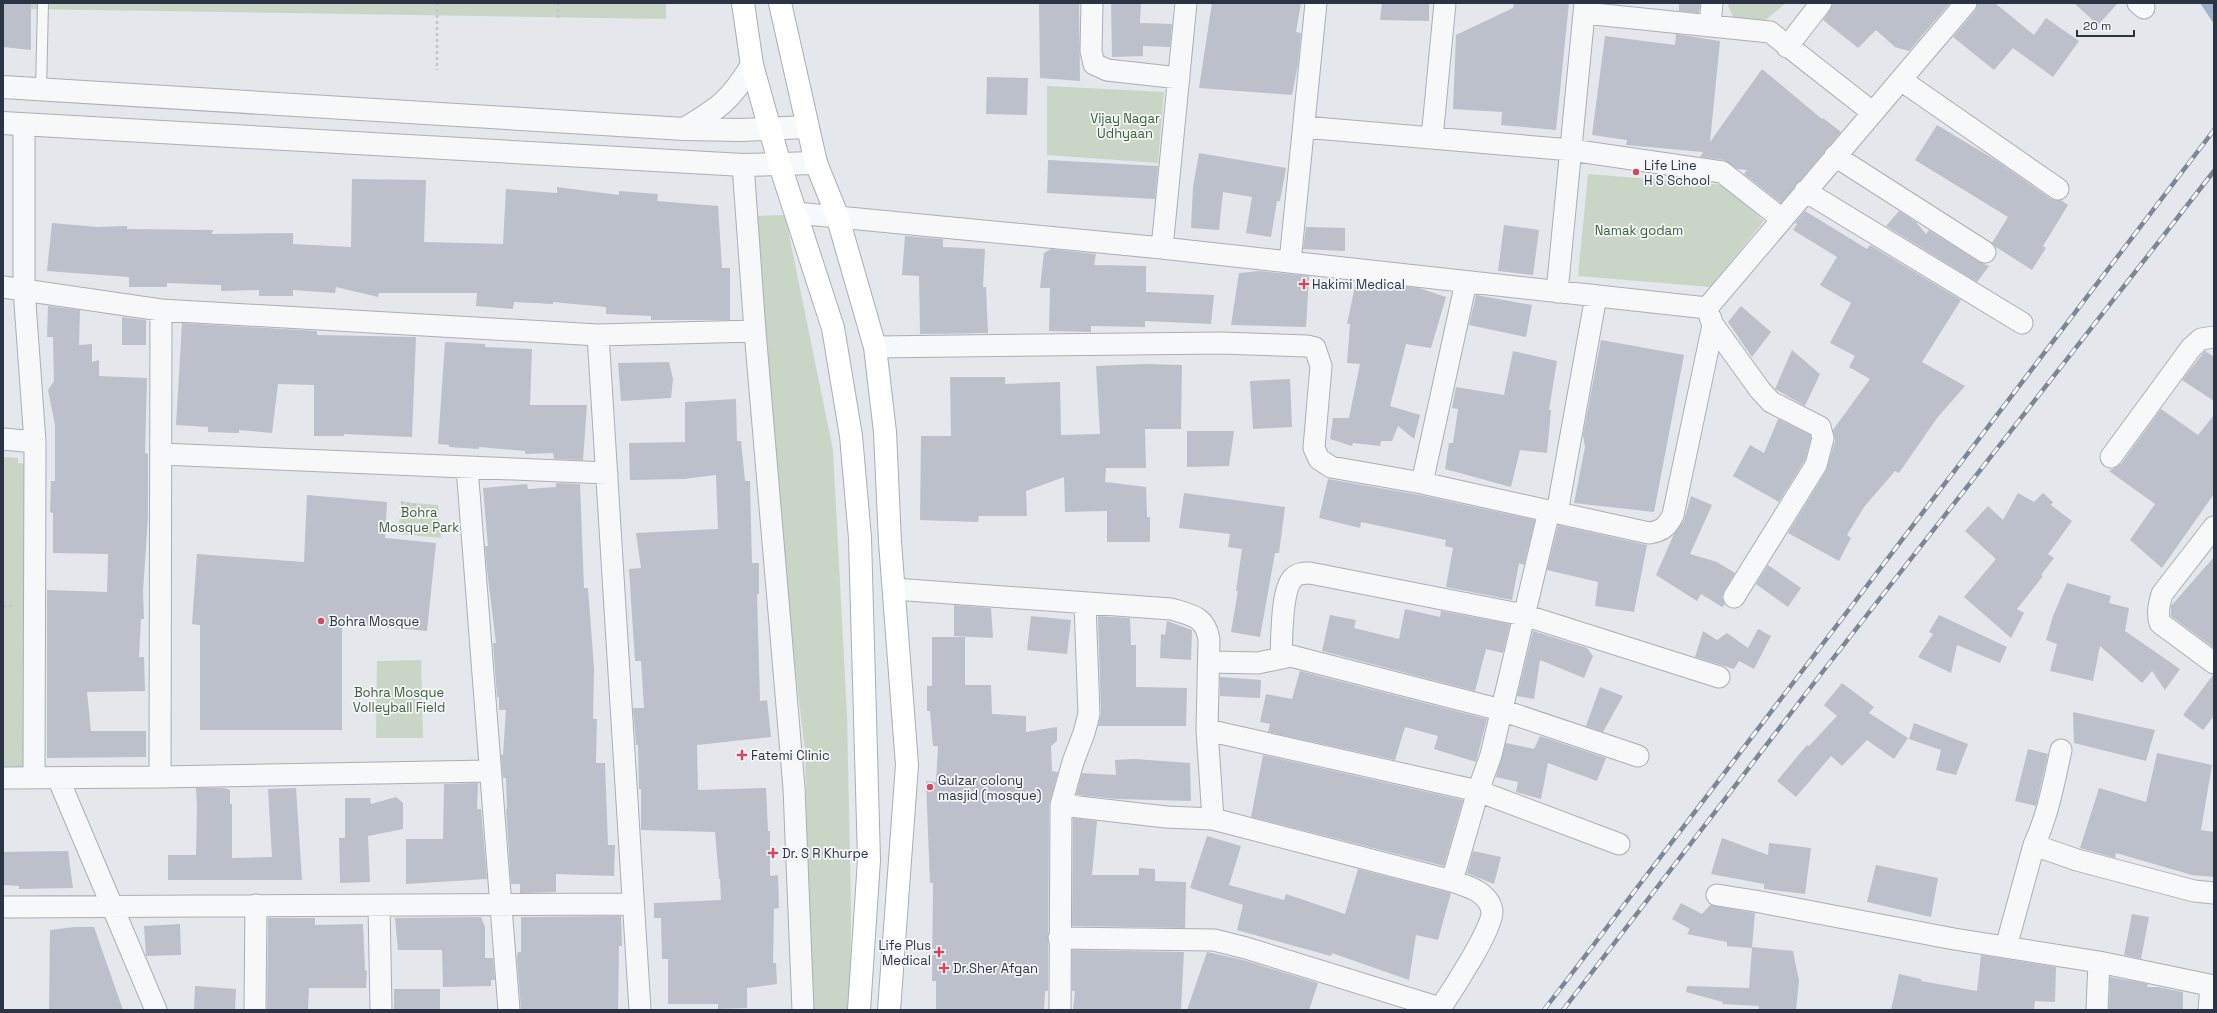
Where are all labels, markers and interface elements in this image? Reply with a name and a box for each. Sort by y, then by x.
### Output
scale bar [2077,12,2134,38]
text: 20 m [2083,18,2111,34]
park label: Vijay Nagar Udhyaan [1090,110,1160,142]
place label: Life Line H S School [1644,157,1710,189]
marker: Life Line H S School [1631,167,1641,177]
park label: Namak godam [1595,222,1683,239]
place label: Hakimi Medical [1312,276,1405,293]
marker: Hakimi Medical [1299,279,1309,289]
park label: Bohra Mosque Park [379,504,459,536]
place label: Bohra Mosque [329,613,419,630]
marker: Bohra Mosque [316,616,326,626]
park label: Bohra Mosque Volleyball Field [353,684,445,716]
place label: Fatemi Clinic [751,747,830,764]
marker: Fatemi Clinic [736,749,748,761]
place label: Gulzar colony masjid (mosque) [938,772,1041,804]
marker: Gulzar colony masjid (mosque) [925,782,935,792]
place label: Dr. S R Khurpe [782,845,868,862]
marker: Dr. S R Khurpe [767,847,779,859]
place label: Life Plus Medical [878,937,931,969]
marker: Life Plus Medical [934,947,944,957]
place label: Dr.Sher Afgan [953,960,1038,977]
marker: Dr.Sher Afgan [938,962,950,974]

